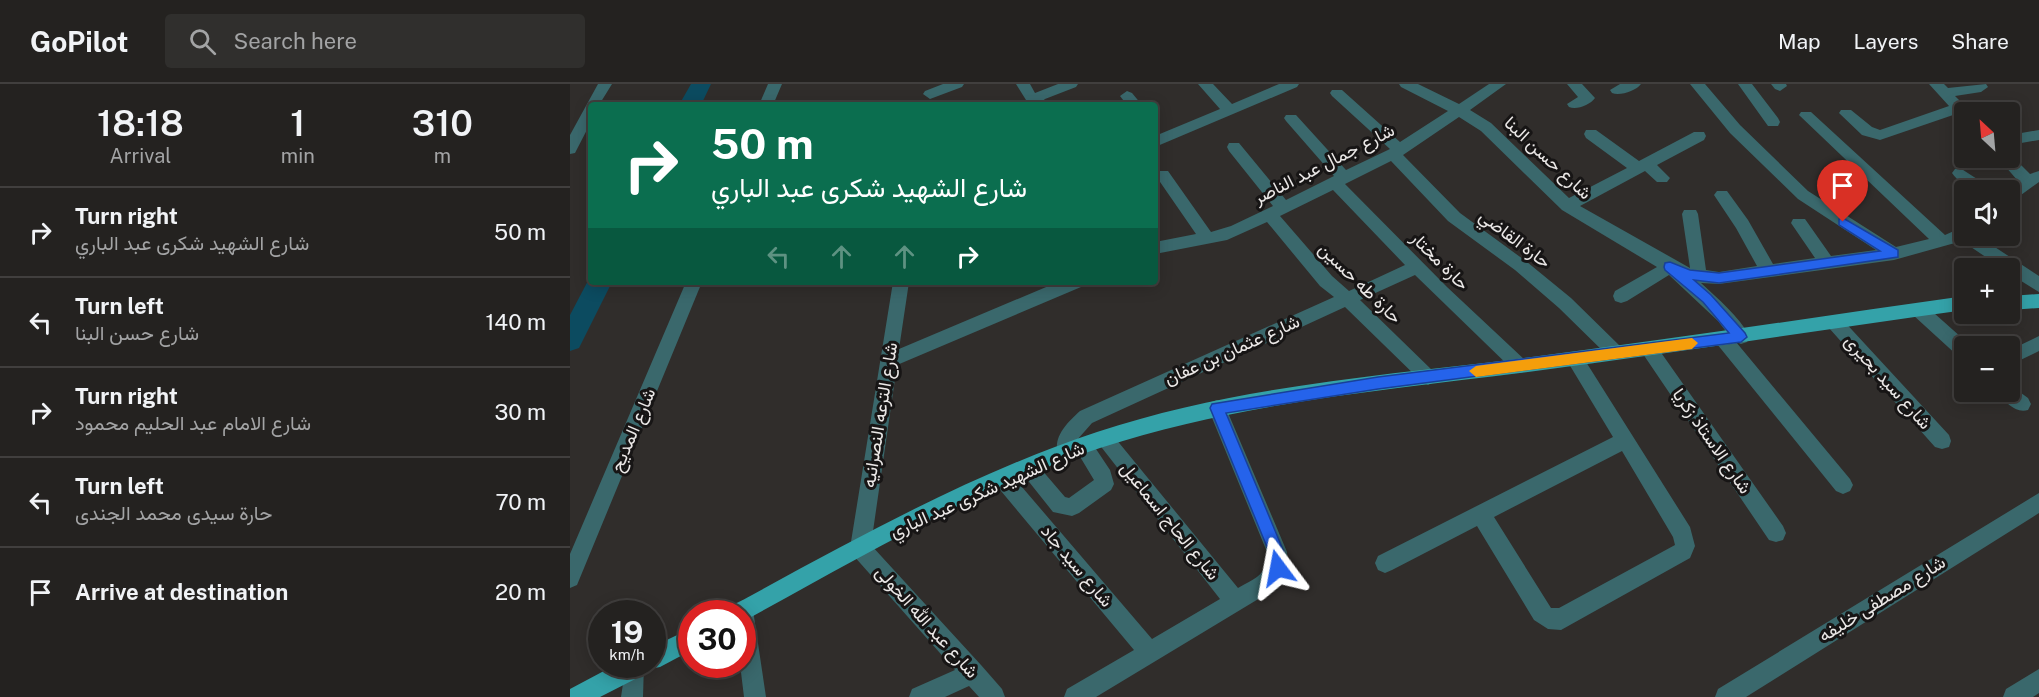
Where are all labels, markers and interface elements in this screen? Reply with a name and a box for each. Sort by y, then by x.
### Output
search box [165,14,585,68]
text: GoPilot [30,25,129,58]
icon: search [186,25,219,58]
text: Search here [234,28,357,54]
text: Map [1778,29,1821,54]
text: Layers [1854,29,1918,54]
text: Share [1951,29,2009,54]
text: 18:18 [97,102,184,144]
text: 1 [290,102,305,144]
text: 310 [412,102,473,144]
north arrow [1954,102,2020,168]
map controls [1954,102,2020,402]
street label: شارع حسن البنا [1499,112,1596,205]
text: 50 m [711,119,814,168]
street label: شارع جمال عبد الناصر [1249,119,1399,210]
icon: right [612,126,690,204]
text: Arrival [110,144,171,168]
text: min [281,144,315,168]
text: m [434,144,451,168]
pin [1817,160,1868,222]
icon: arrive [1826,169,1859,202]
text: شارع الشهيد شكرى عبد الباري [711,171,1027,203]
button: sound [1954,180,2020,246]
text: Turn right [75,203,178,229]
street label: حارة القاضي [1472,205,1555,276]
icon: right [24,216,57,249]
text: 50 m [494,219,546,245]
street label: حارة مختار [1405,226,1474,295]
text: شارع الشهيد شكرى عبد الباري [75,231,309,255]
street label: حارة طه حسين [1314,238,1406,328]
icon: left [762,240,795,273]
icon: ahead [825,240,858,273]
icon: ahead [888,240,921,273]
icon: right [951,240,984,273]
button: + [1954,258,2020,324]
text: Turn left [75,293,164,319]
icon: left [24,306,57,339]
text: 140 m [485,309,546,335]
street label: شارع عثمان بن عفان [1161,310,1304,391]
text: شارع حسن البنا [75,321,199,345]
street label: شارع سيد بحيرى [1839,330,1936,434]
button: − [1954,336,2020,402]
street label: شارع الترعه النصرانيه [858,341,903,489]
text: Turn right [75,383,178,409]
street label: شارع الاستاذ زكريا [1667,384,1756,498]
street label: شارع المديح [606,385,661,476]
icon: right [24,396,57,429]
text: 30 m [494,399,546,425]
text: شارع الامام عبد الحليم محمود [75,411,311,435]
street label: شارع الشهيد شكرى عبد الباري [886,437,1089,547]
street label: شارع الحاج اسماعيل [1115,458,1224,585]
text: Turn left [75,473,164,499]
icon: left [24,486,57,519]
text: 70 m [495,489,546,515]
text: حارة سيدى محمد الجندى [75,501,273,525]
street label: شارع سيد جاد [1035,520,1118,612]
position arrow [1246,536,1310,600]
street label: شارع مصطفى خليفه [1815,551,1950,648]
street label: شارع عبد الله الخولى [870,561,983,683]
icon: arrive [24,576,57,609]
text: Arrive at destination [75,579,288,605]
text: 20 m [495,579,546,605]
speed limit sign: 30 [678,600,756,678]
text: 19 [611,614,643,650]
text: km/h [609,646,645,663]

